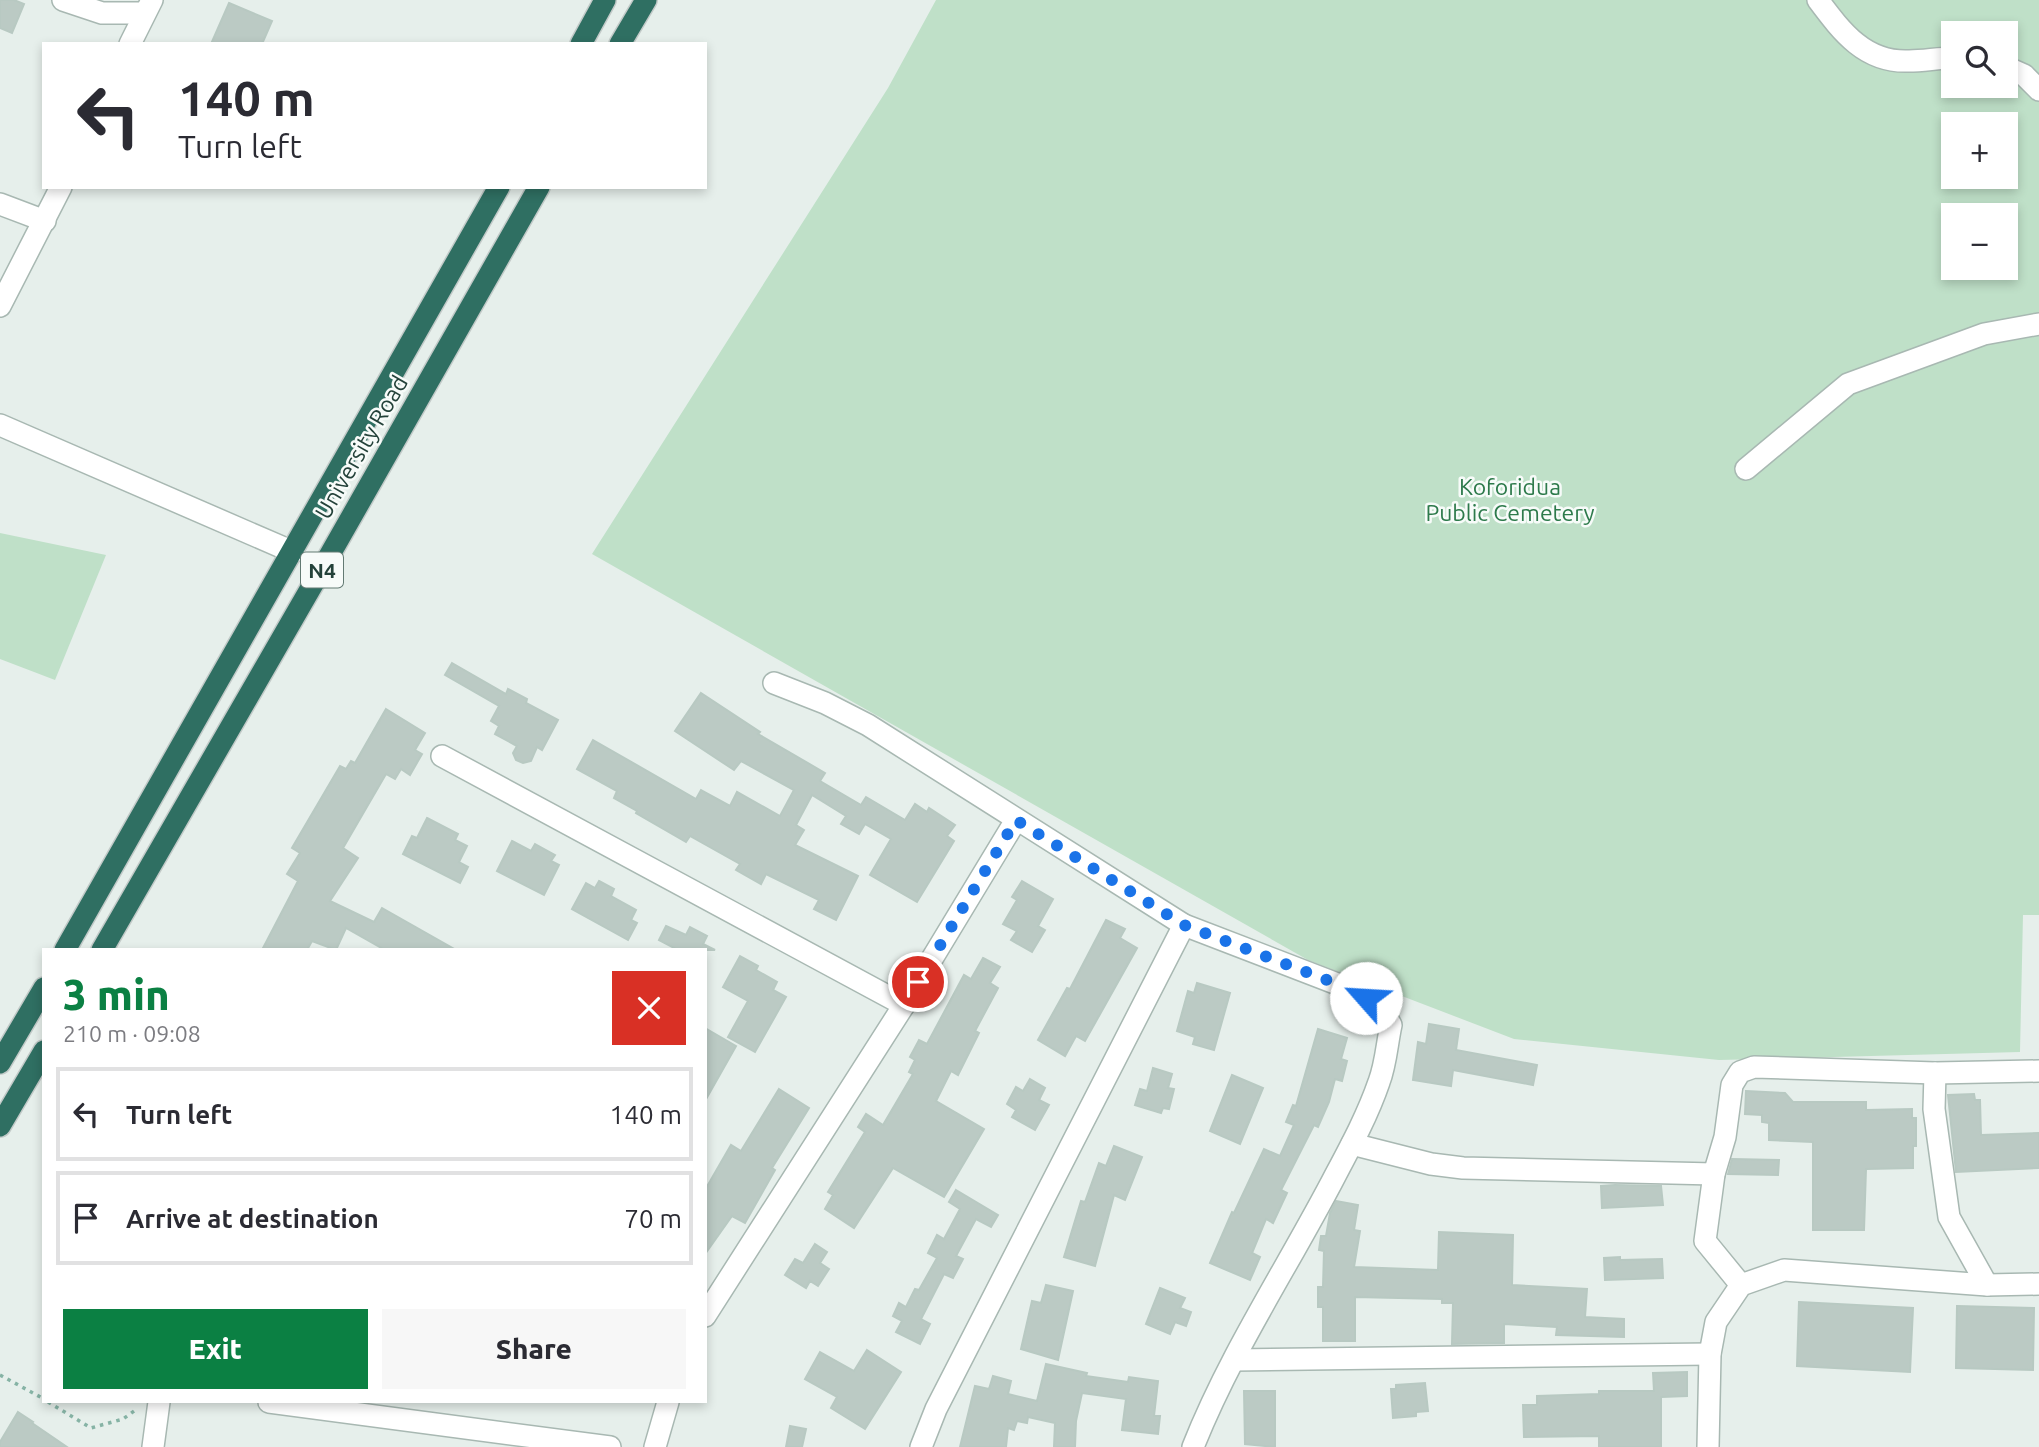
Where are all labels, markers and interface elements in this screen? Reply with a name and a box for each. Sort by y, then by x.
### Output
map controls [1941,21,2018,280]
button: search [1941,21,2018,98]
icon: left [63,70,154,161]
text: 140 m [178,70,315,125]
button: + [1941,112,2018,189]
text: Turn left [178,128,302,164]
button: − [1941,203,2018,280]
street label: University Road [310,371,412,523]
park label: Koforidua Public Cemetery [1425,474,1595,525]
road number: N4 [301,552,343,588]
pin [888,952,948,1012]
position arrow [1329,961,1403,1035]
icon: arrive [899,963,937,1001]
text: 3 min [63,971,170,1018]
button: close [612,971,686,1045]
text: 210 m · 09:08 [63,1021,201,1046]
icon: left [67,1095,105,1133]
text: Turn left [126,1100,232,1129]
text: 140 m [610,1100,682,1129]
icon: arrive [67,1199,105,1237]
text: Arrive at destination [126,1204,379,1233]
text: 70 m [624,1204,682,1233]
button: Exit [63,1309,368,1389]
button: Share [382,1309,686,1389]

